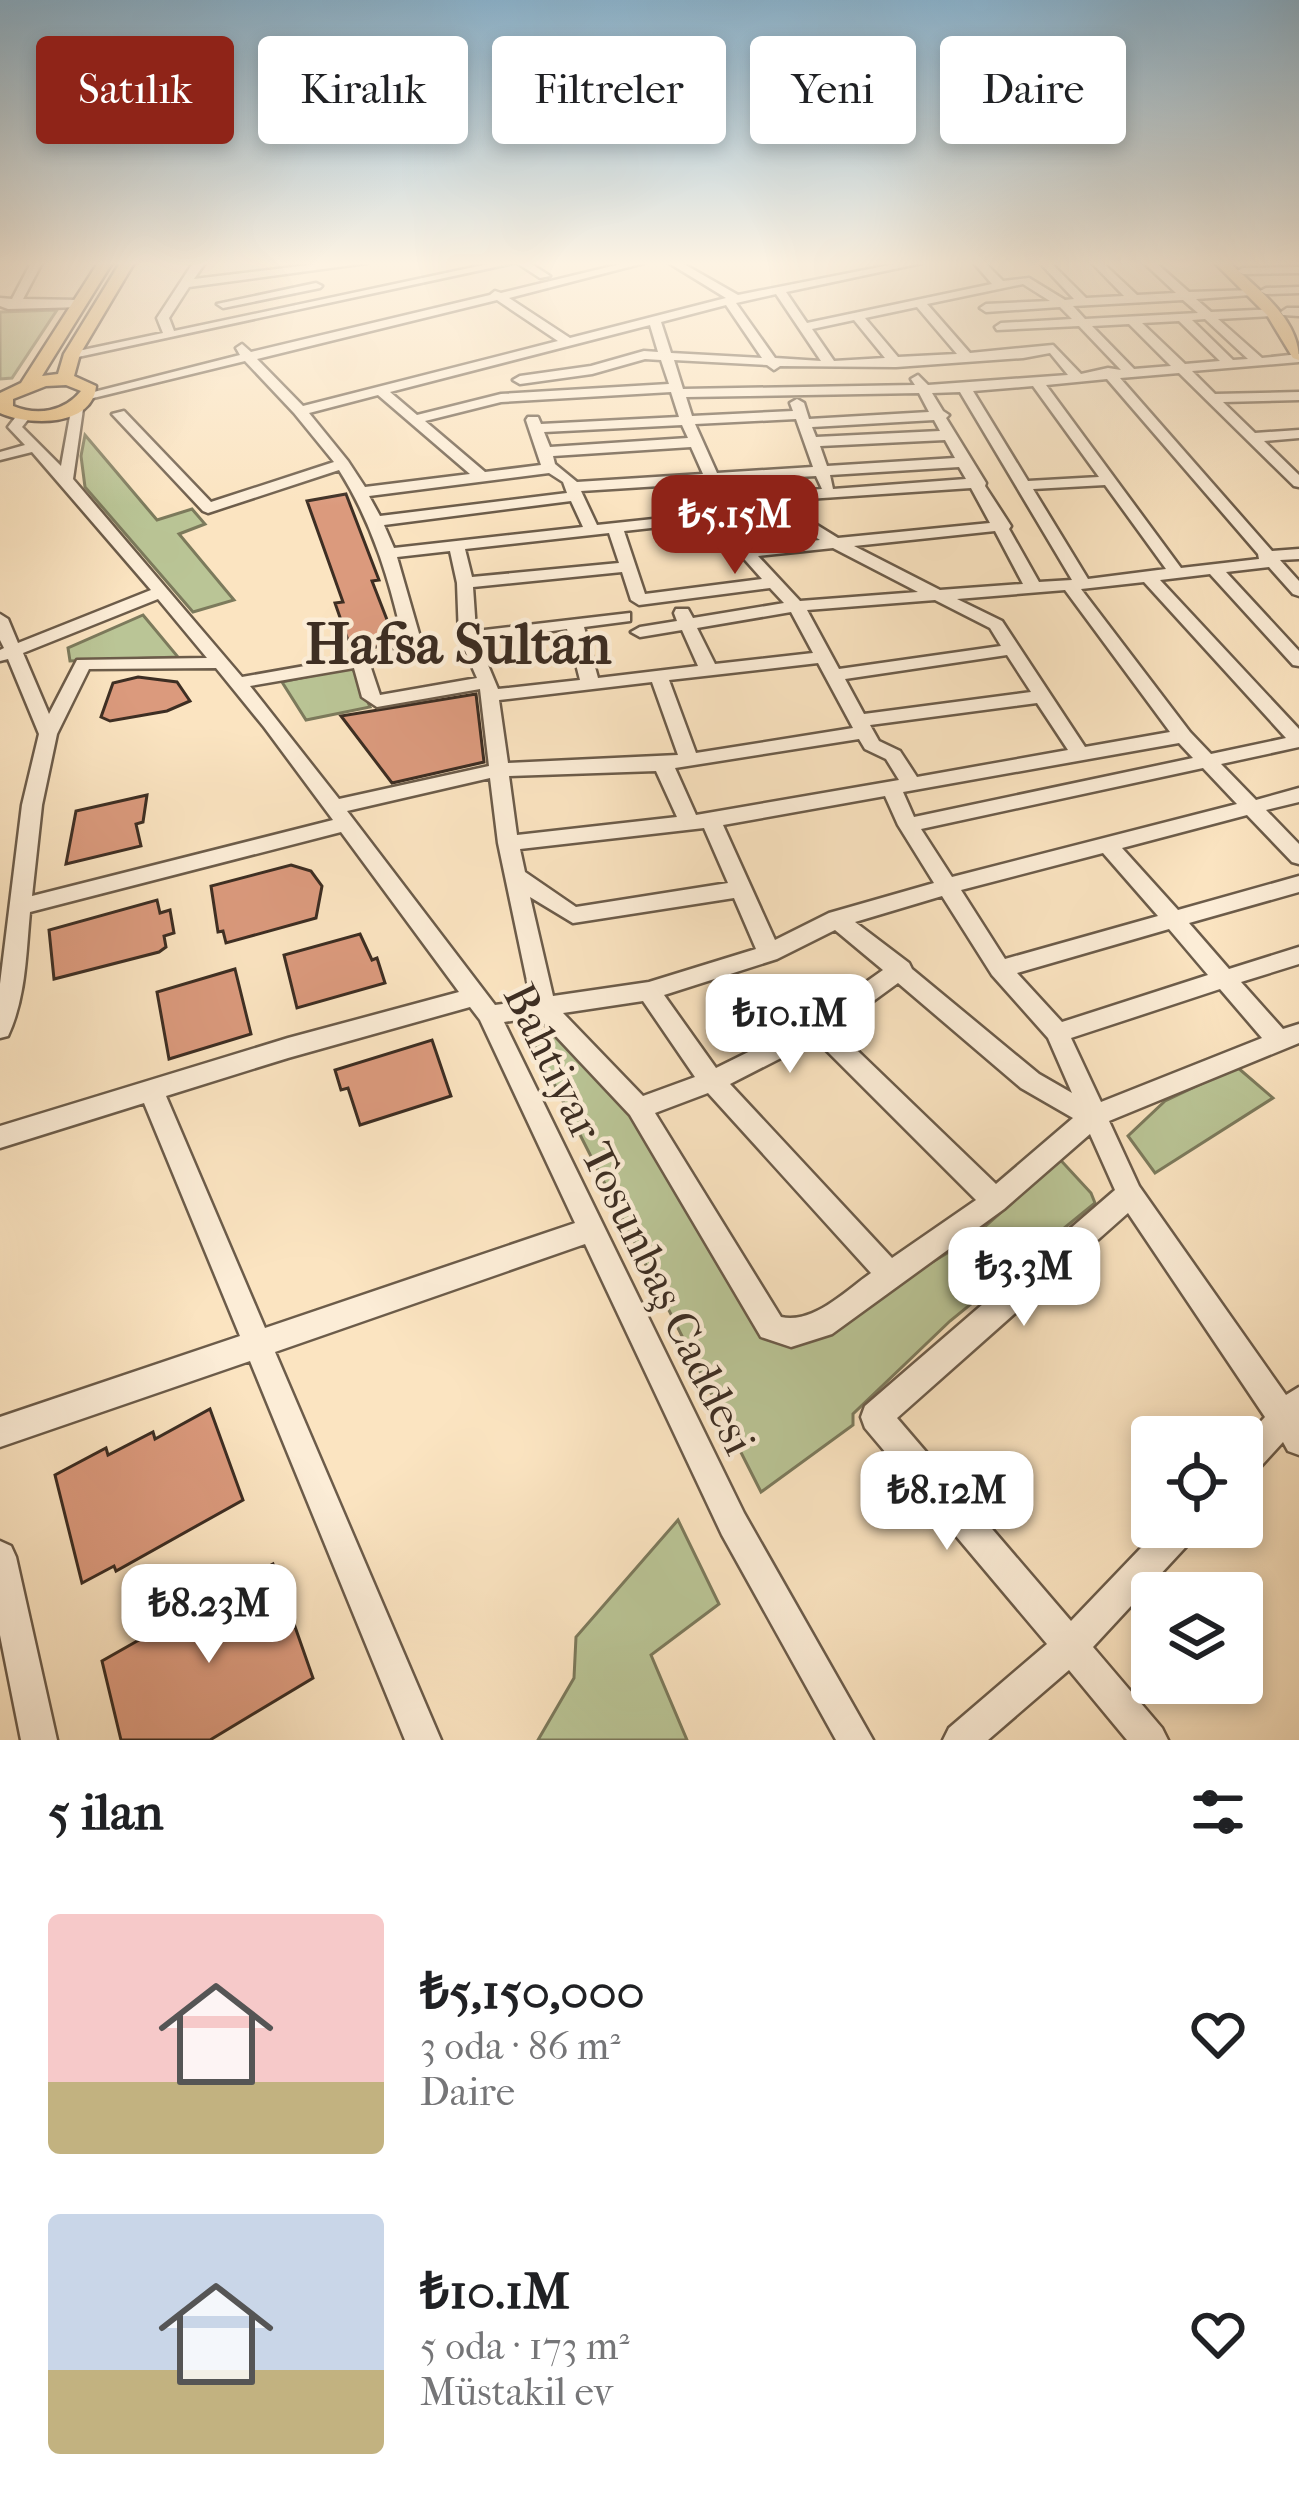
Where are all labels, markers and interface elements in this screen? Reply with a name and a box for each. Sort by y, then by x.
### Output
chip: Satılık [36,36,234,144]
chip: Kiralık [258,36,468,144]
chip: Filtreler [492,36,726,144]
chip: Yeni [750,36,916,144]
chip: Daire [940,36,1126,144]
pin: ₺5.15M [637,475,833,577]
text: ₺5.15M [679,491,791,537]
district label: Hafsa Sultan [305,611,612,678]
pin: ₺10.1M [692,974,888,1076]
street label: Bahtiyar Tosunbaş Caddesi [492,975,766,1463]
text: ₺10.1M [733,990,847,1036]
pin: ₺3.3M [940,1227,1108,1329]
text: ₺3.3M [975,1243,1073,1289]
map controls [1131,1416,1263,1704]
button: locate [1131,1416,1263,1548]
pin: ₺8.12M [849,1451,1045,1553]
text: ₺8.12M [887,1467,1007,1513]
pin: ₺8.23M [111,1564,307,1666]
button: layers [1131,1572,1263,1704]
text: ₺8.23M [148,1580,270,1626]
icon: filters [1185,1779,1251,1845]
text: 5 ilan [48,1782,163,1842]
text: ₺5,150,000 [420,1961,645,2021]
icon: home [144,1962,288,2106]
icon: heart [1185,2001,1251,2067]
text: 3 oda · 86 m² [420,2023,621,2069]
text: Daire [420,2069,515,2115]
text: ₺10.1M [420,2261,570,2321]
icon: home [144,2262,288,2406]
icon: heart [1185,2301,1251,2367]
text: 5 oda · 173 m² [420,2323,629,2369]
text: Müstakil ev [420,2369,613,2415]

